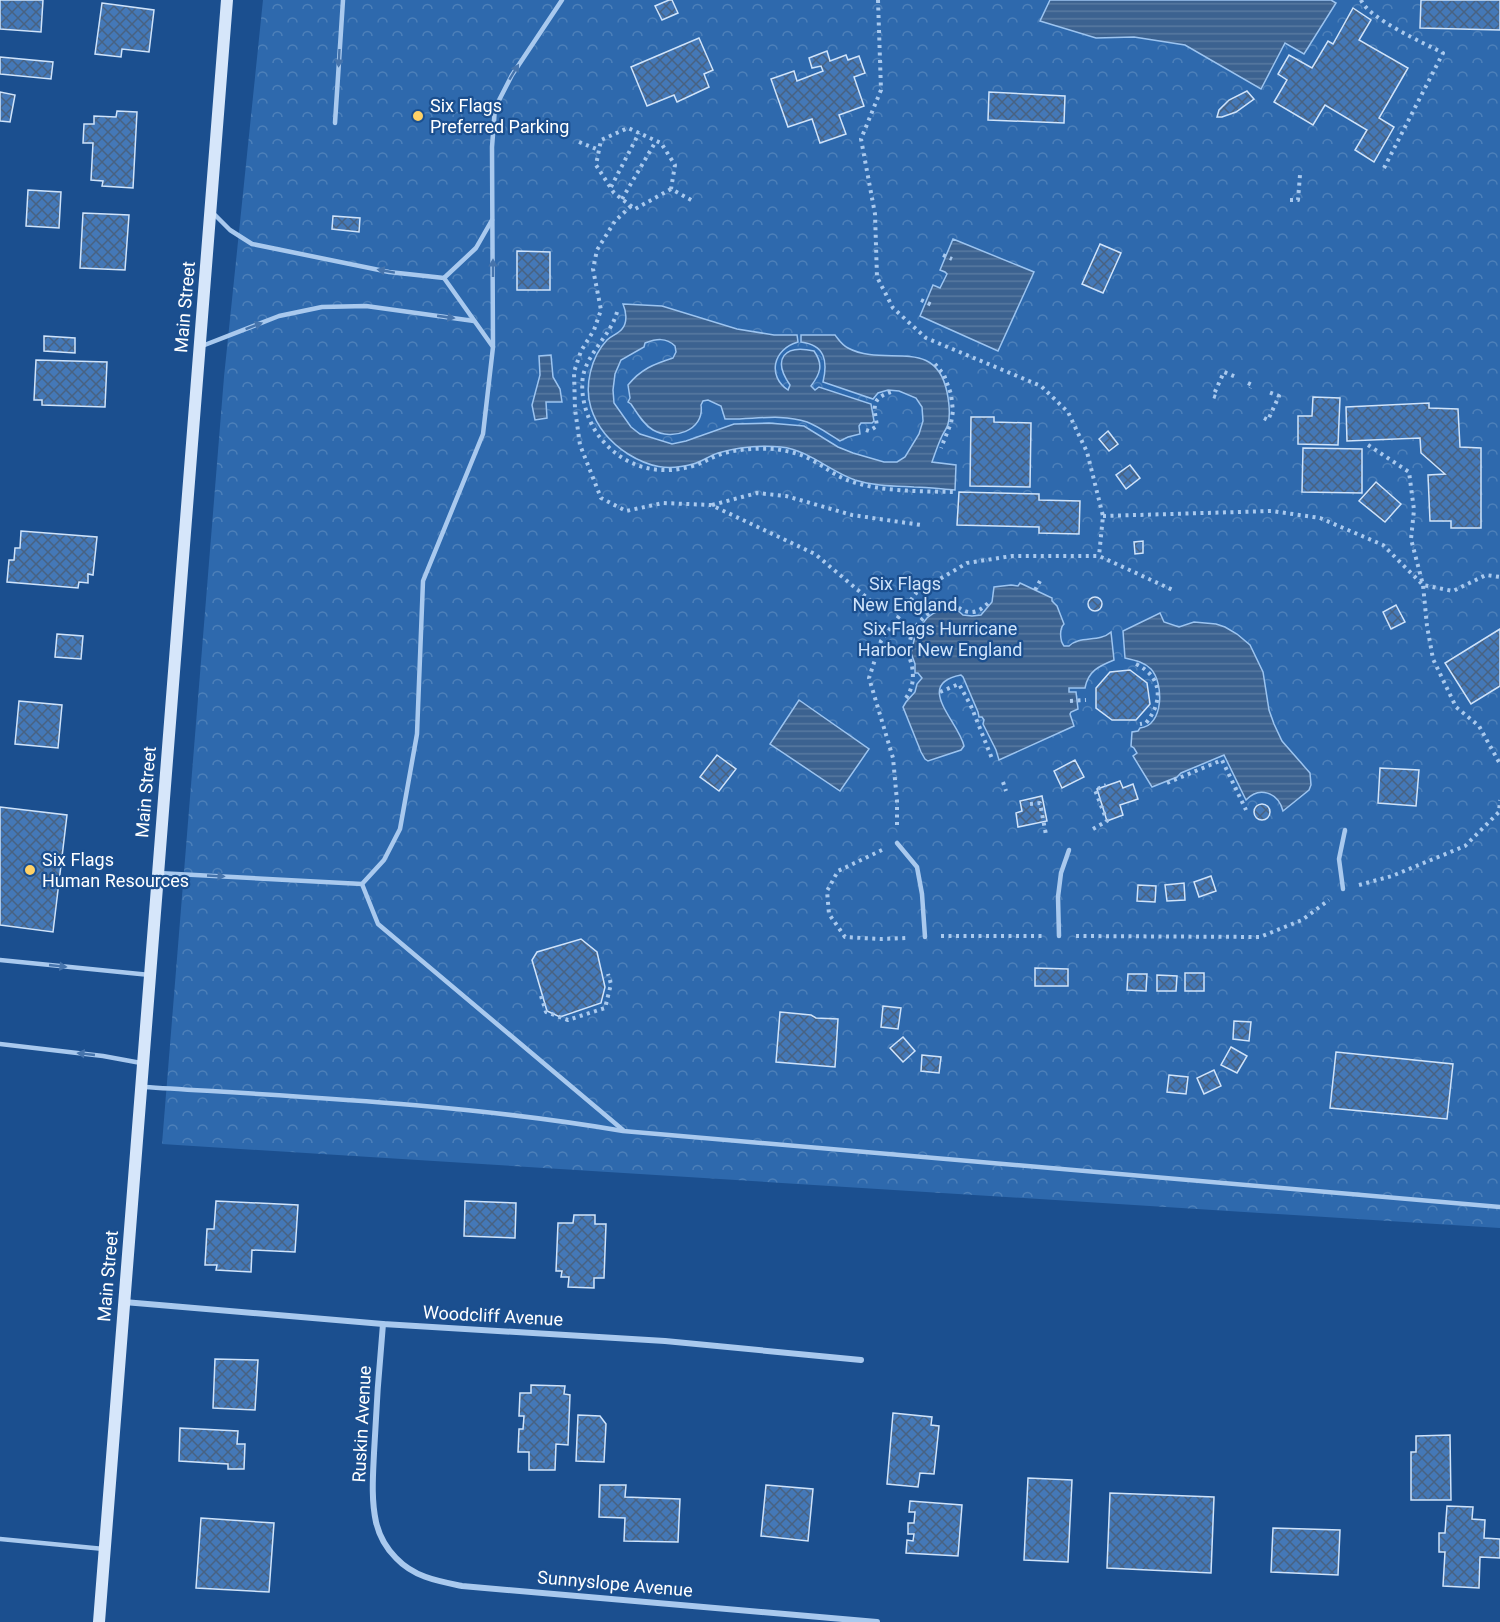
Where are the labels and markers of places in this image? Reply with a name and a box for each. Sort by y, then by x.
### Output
place label: Six Flags Preferred Parking [430,95,569,137]
marker: Six Flags Preferred Parking [411,109,425,123]
place label: Six Flags Human Resources [42,849,189,891]
marker: Six Flags Human Resources [23,863,37,877]

